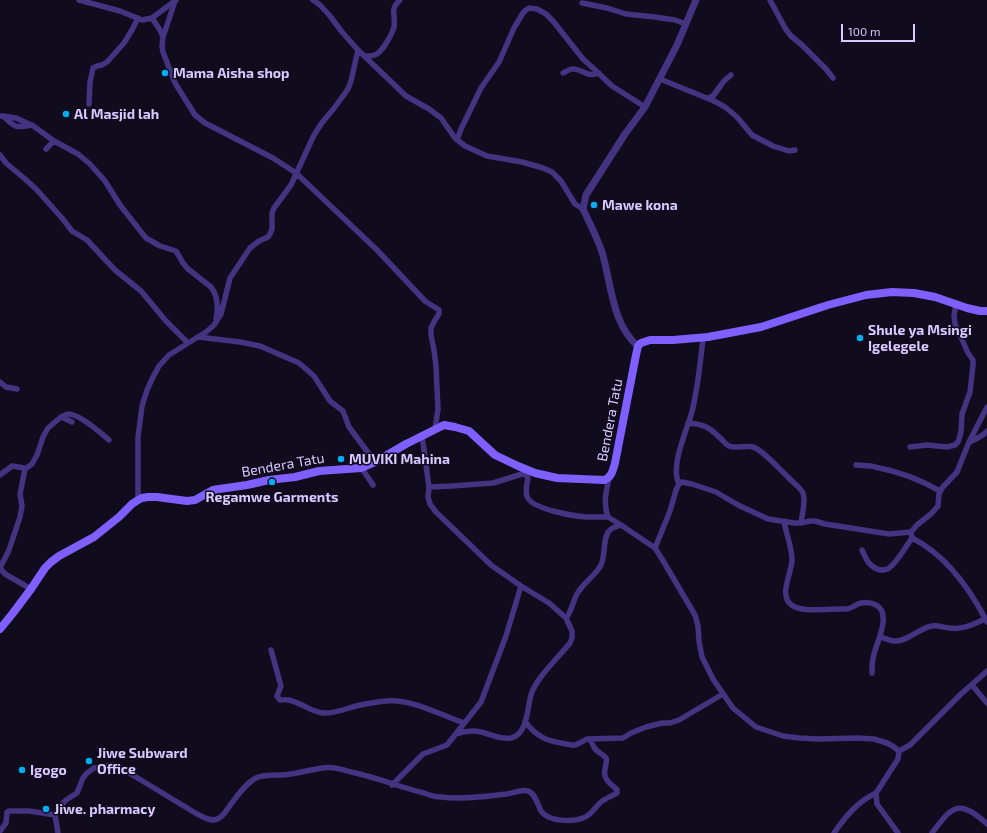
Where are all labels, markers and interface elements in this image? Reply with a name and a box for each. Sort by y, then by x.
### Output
scale bar [843,16,917,42]
text: 100 m [848,24,880,38]
place label: Mama Aisha shop [173,65,289,81]
marker: Mama Aisha shop [160,68,170,78]
place label: Al Masjid lah [74,106,159,122]
marker: Al Masjid lah [61,109,71,119]
place label: Mawe kona [602,197,678,213]
marker: Mawe kona [589,200,599,210]
place label: Shule ya Msingi Igelegele [868,322,972,354]
marker: Shule ya Msingi Igelegele [855,333,865,343]
street label: Bendera Tatu [594,377,626,463]
street label: Bendera Tatu [240,449,326,481]
place label: MUVIKI Mahina [349,451,450,467]
marker: MUVIKI Mahina [336,454,346,464]
marker: Regamwe Garments [267,477,277,487]
place label: Regamwe Garments [206,489,338,505]
place label: Jiwe Subward Office [97,745,188,778]
marker: Jiwe Subward Office [84,756,94,766]
place label: Igogo [30,762,67,778]
marker: Igogo [17,765,27,775]
place label: Jiwe. pharmacy [54,801,155,817]
marker: Jiwe. pharmacy [41,804,51,814]

